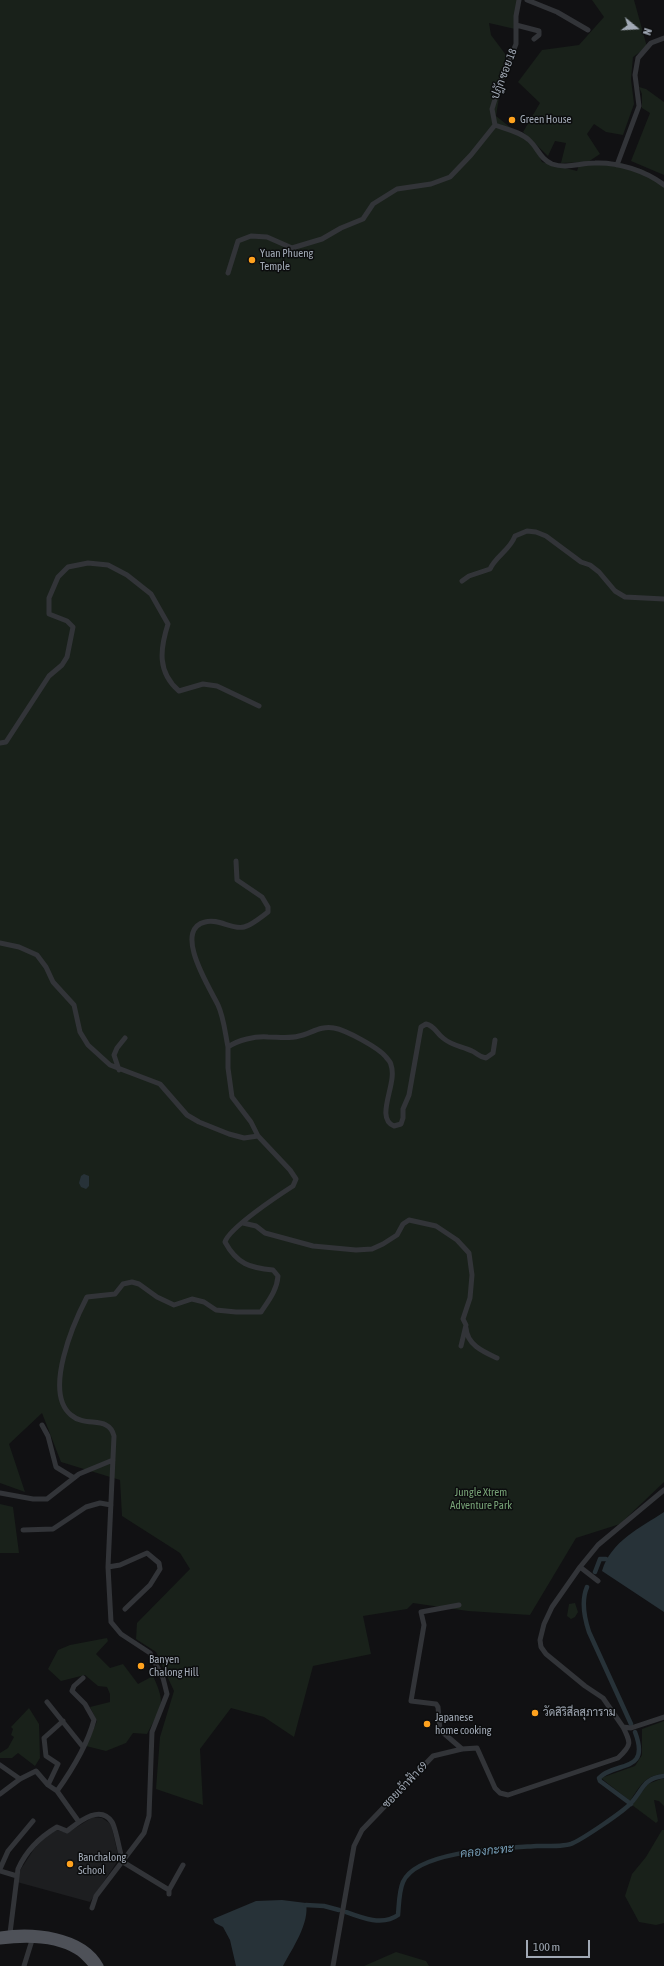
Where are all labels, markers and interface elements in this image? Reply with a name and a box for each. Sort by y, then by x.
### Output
north arrow [616,8,656,48]
text: N [641,27,654,37]
street label: ปฎัก ซอย 18 [488,47,520,101]
place label: Green House [520,113,572,127]
marker: Green House [507,115,517,125]
place label: Yuan Phueng Temple [260,247,313,273]
marker: Yuan Phueng Temple [247,255,257,265]
park label: Jungle Xtrem Adventure Park [450,1486,512,1512]
place label: Banyen Chalong Hill [149,1653,199,1679]
marker: Banyen Chalong Hill [136,1661,146,1671]
place label: วัดสิริสีลสุภาราม [543,1706,616,1720]
marker: วัดสิริสีลสุภาราม [530,1708,540,1718]
place label: Japanese home cooking [435,1711,491,1737]
marker: Japanese home cooking [422,1719,432,1729]
street label: ซอยเจ้าฟ้า 69 [380,1759,430,1811]
water label: คลองกะทะ [459,1841,515,1861]
place label: Banchalong School [78,1851,126,1877]
marker: Banchalong School [65,1859,75,1869]
scale bar [528,1932,592,1958]
text: 100 m [533,1940,560,1954]

